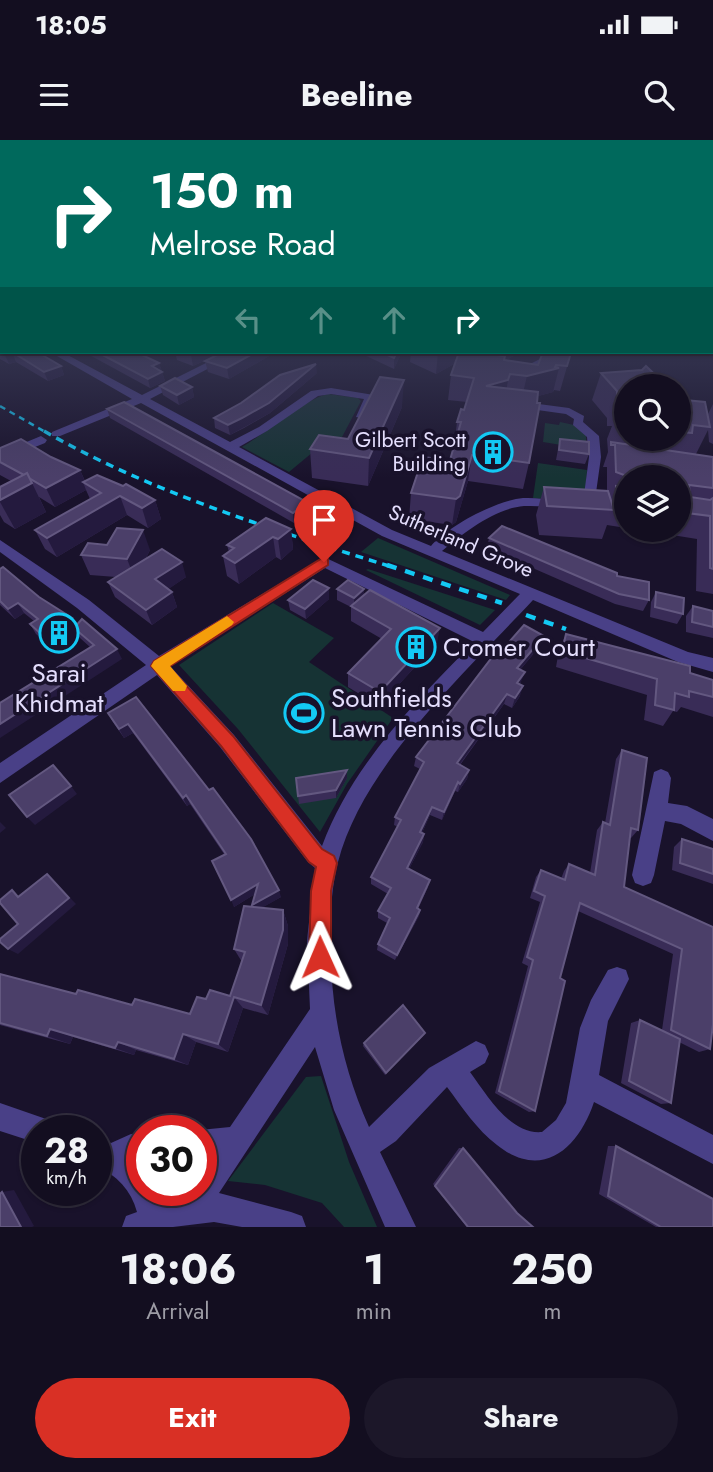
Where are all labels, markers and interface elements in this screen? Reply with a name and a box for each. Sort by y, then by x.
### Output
text: 18:05 [35,6,107,44]
text: Beeline [300,72,413,118]
icon: menu [35,76,73,114]
icon: search [640,76,678,114]
text: 150 m [150,156,294,226]
icon: right [35,168,126,259]
text: Melrose Road [150,221,336,267]
icon: left [229,301,267,339]
icon: ahead [302,301,340,339]
icon: ahead [375,301,413,339]
icon: right [448,301,486,339]
map controls [614,374,691,542]
button: search [614,374,691,451]
place label: Gilbert Scott Building [355,425,466,479]
building icon: Gilbert Scott Building [472,431,514,473]
button: layers [614,465,691,542]
pin [294,490,354,562]
street label: Sutherland Grove [384,497,538,585]
icon: arrive [305,501,343,539]
building icon: Sarai Khidmat [38,612,80,654]
building icon: Cromer Court [395,626,437,668]
place label: Cromer Court [443,628,595,666]
place label: Sarai Khidmat [15,654,104,722]
place label: Southfields Lawn Tennis Club [331,679,522,747]
sports icon: Southfields Lawn Tennis Club [283,692,325,734]
position arrow [283,920,357,994]
speed limit sign: 30 [126,1115,217,1206]
text: 28 [44,1126,89,1176]
text: km/h [46,1165,87,1191]
text: 18:06 [119,1239,236,1300]
text: 1 [363,1239,385,1300]
text: 250 [511,1239,594,1300]
text: Arrival [146,1294,210,1328]
text: min [356,1294,392,1328]
text: m [543,1294,561,1328]
button: Exit [35,1378,350,1458]
button: Share [364,1378,678,1458]

